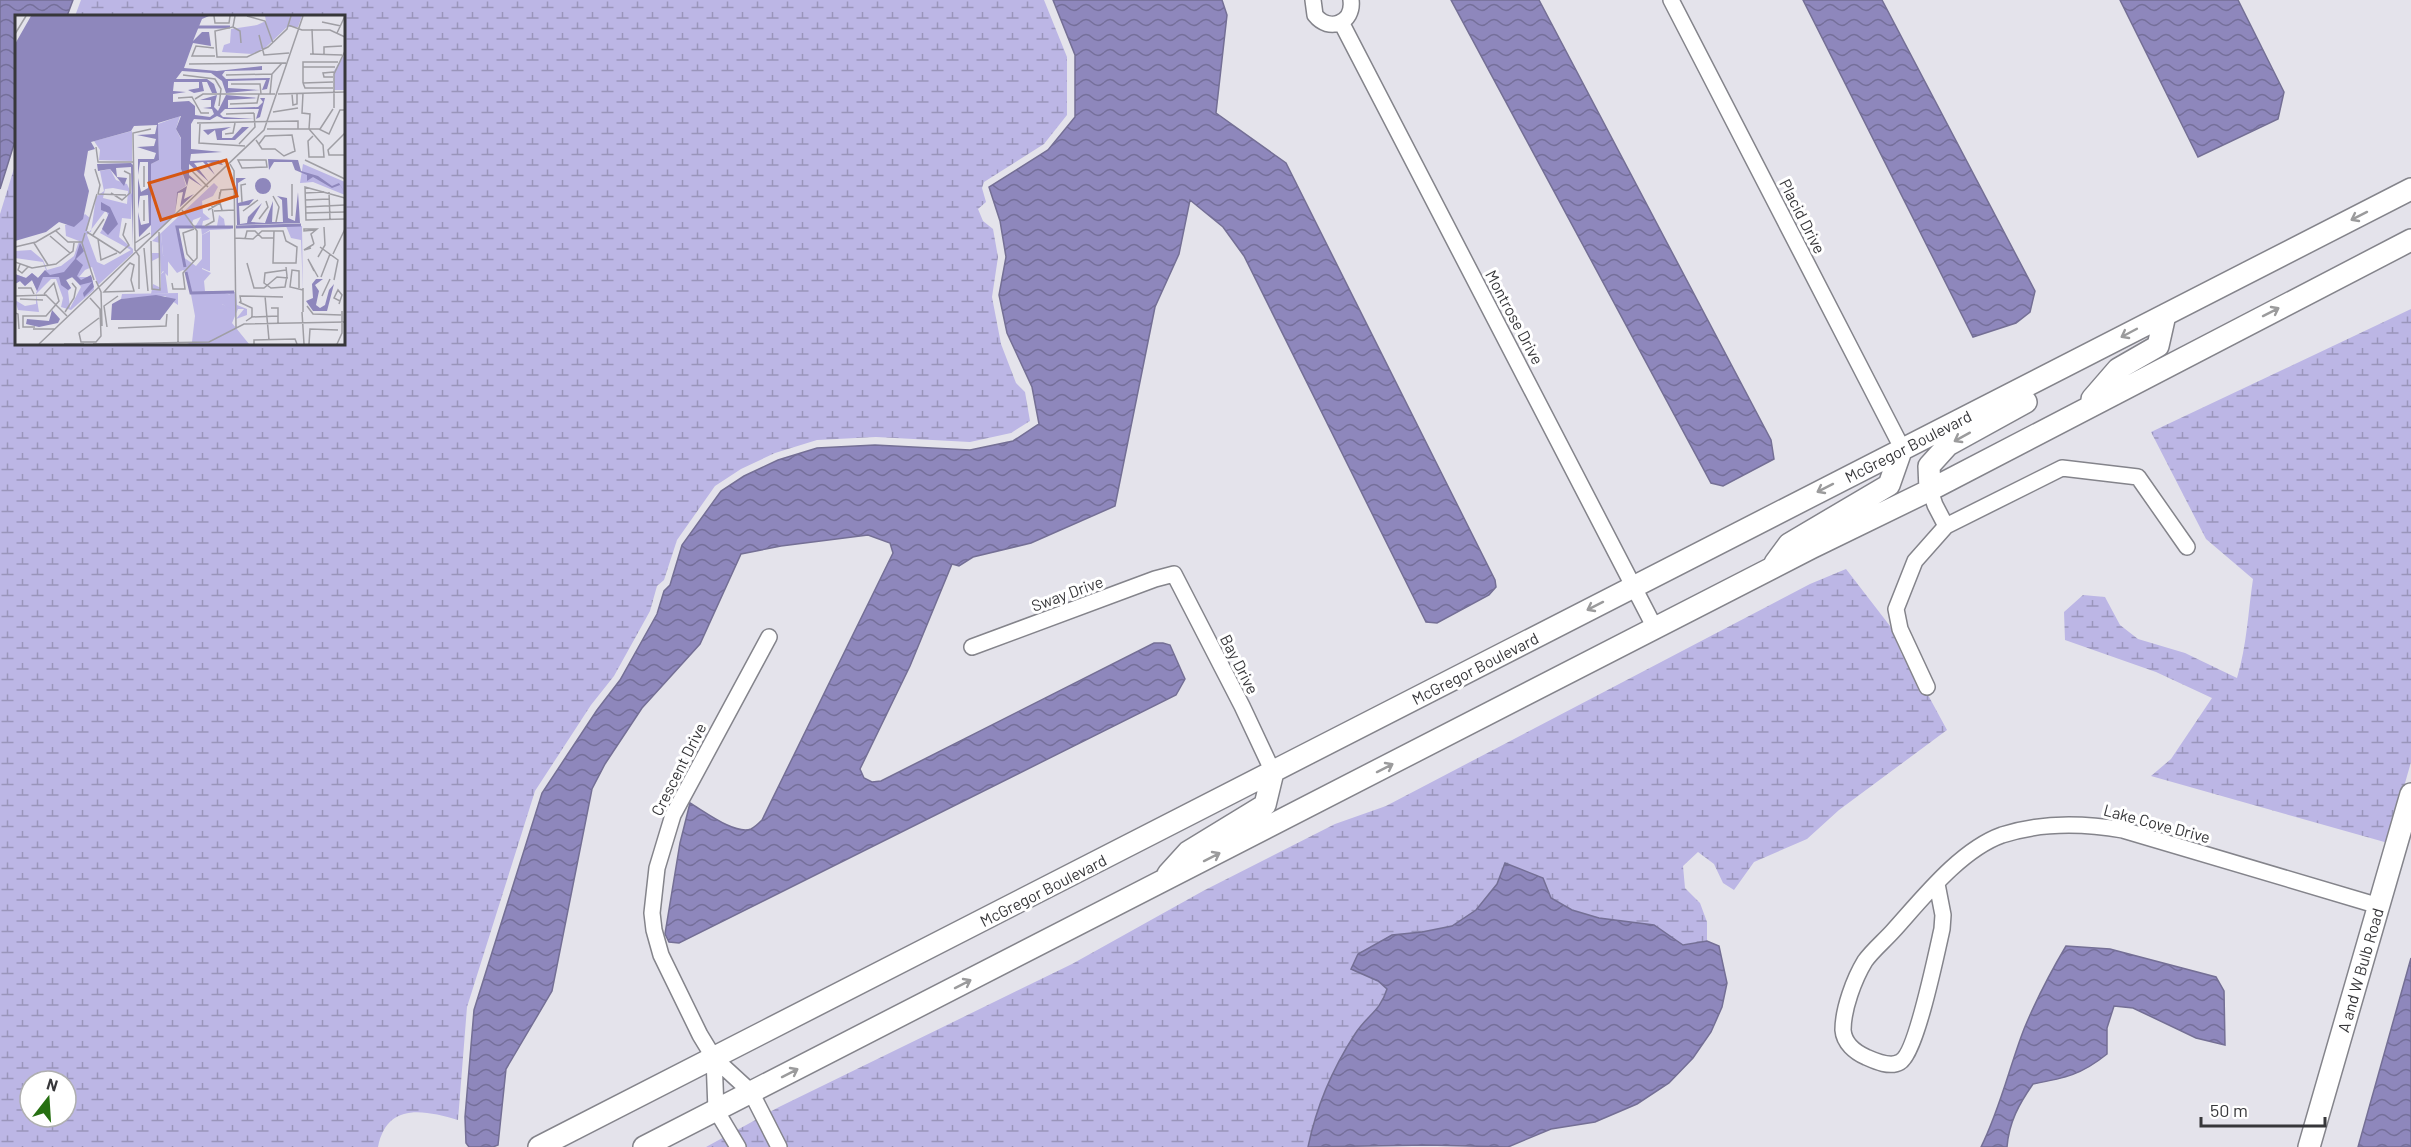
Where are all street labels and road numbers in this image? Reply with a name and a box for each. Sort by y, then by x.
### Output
street label: Placid Drive [1776,175,1830,257]
street label: Montrose Drive [1482,267,1548,367]
street label: McGregor Boulevard [1842,406,1974,486]
street label: Sway Drive [1029,571,1105,615]
street label: McGregor Boulevard [1409,628,1541,708]
street label: Bay Drive [1217,631,1263,697]
street label: Crescent Drive [646,719,710,819]
street label: Lake Cove Drive [2102,800,2212,846]
street label: McGregor Boulevard [977,850,1109,930]
street label: A and W Bulb Road [2333,906,2387,1034]

